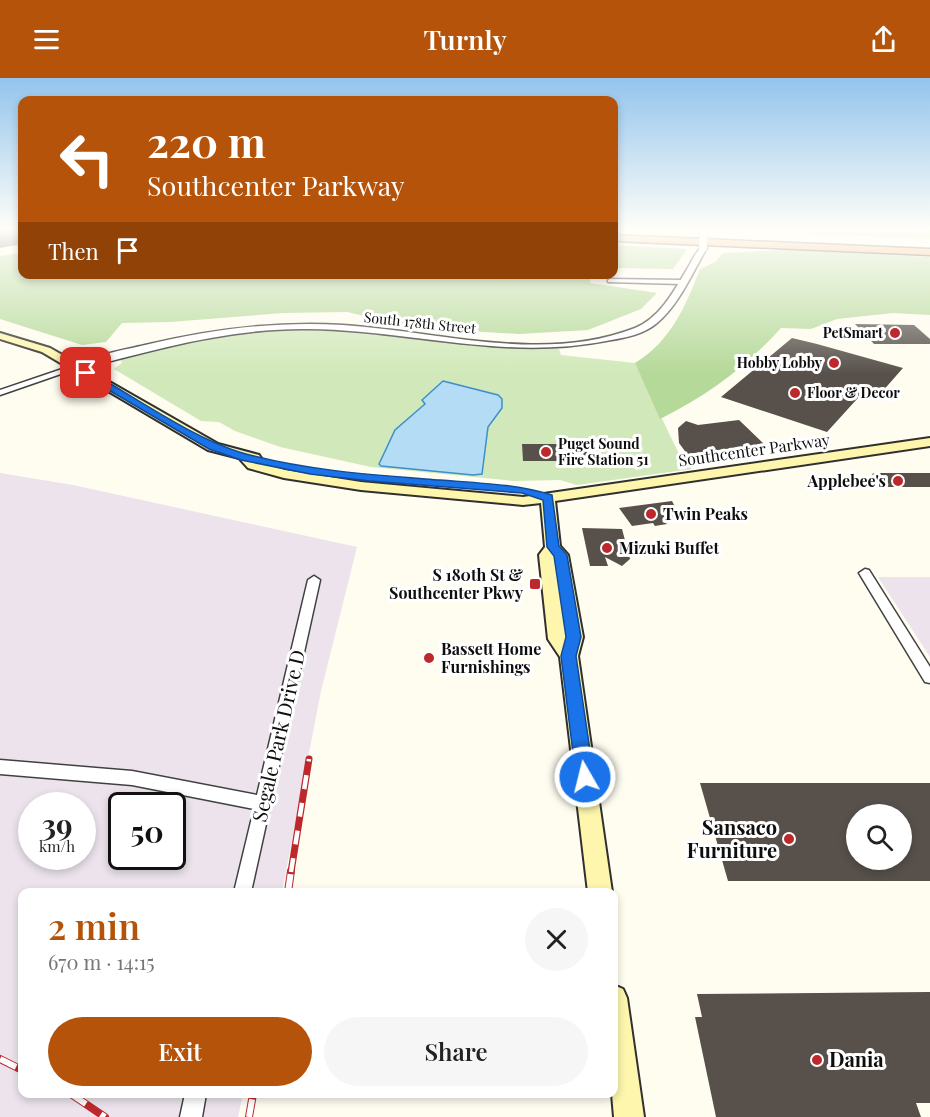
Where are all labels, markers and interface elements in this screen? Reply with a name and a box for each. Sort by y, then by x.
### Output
text: Turnly [423,21,507,57]
icon: menu [30,23,63,56]
icon: share [867,23,900,56]
text: 220 m [147,113,266,169]
icon: left [48,120,126,198]
text: Southcenter Parkway [147,167,405,203]
icon: arrive [111,234,144,267]
text: Then [48,236,99,266]
street label: South 178th Street [363,307,478,338]
place label: PetSmart [823,323,883,342]
marker: PetSmart [888,326,902,340]
pin [60,347,111,398]
place label: Hobby Lobby [737,353,823,372]
icon: arrive [69,356,102,389]
marker: Hobby Lobby [827,356,841,370]
place label: Floor & Decor [807,383,900,402]
marker: Floor & Decor [788,386,802,400]
street label: Southcenter Parkway [677,428,831,471]
place label: Puget Sound Fire Station 51 [558,434,649,469]
marker: Puget Sound Fire Station 51 [539,445,553,459]
place label: Applebee's [806,470,886,491]
marker: Applebee's [891,474,905,488]
place label: Twin Peaks [663,503,748,524]
marker: Twin Peaks [644,507,658,521]
place label: Mizuki Buffet [619,537,719,558]
marker: Mizuki Buffet [600,541,614,555]
place label: S 180th St & Southcenter Pkwy [389,564,524,603]
marker: S 180th St & Southcenter Pkwy [528,577,542,591]
place label: Bassett Home Furnishings [441,638,541,677]
street label: Segale Park Drive D [245,647,310,824]
marker: Bassett Home Furnishings [422,651,436,665]
position arrow [553,745,617,809]
speed limit sign: 50 [108,792,186,870]
text: 39 [41,804,73,844]
map controls [846,804,912,870]
button: search [846,804,912,870]
place label: Sansaco Furniture [687,813,777,863]
marker: Sansaco Furniture [782,832,796,846]
text: km/h [39,836,75,856]
text: 2 min [48,901,140,949]
button: close [525,908,588,971]
text: 670 m · 14:15 [48,948,155,975]
button: Exit [48,1017,312,1086]
button: Share [324,1017,588,1086]
place label: Dania [829,1045,884,1072]
marker: Dania [810,1053,824,1067]

